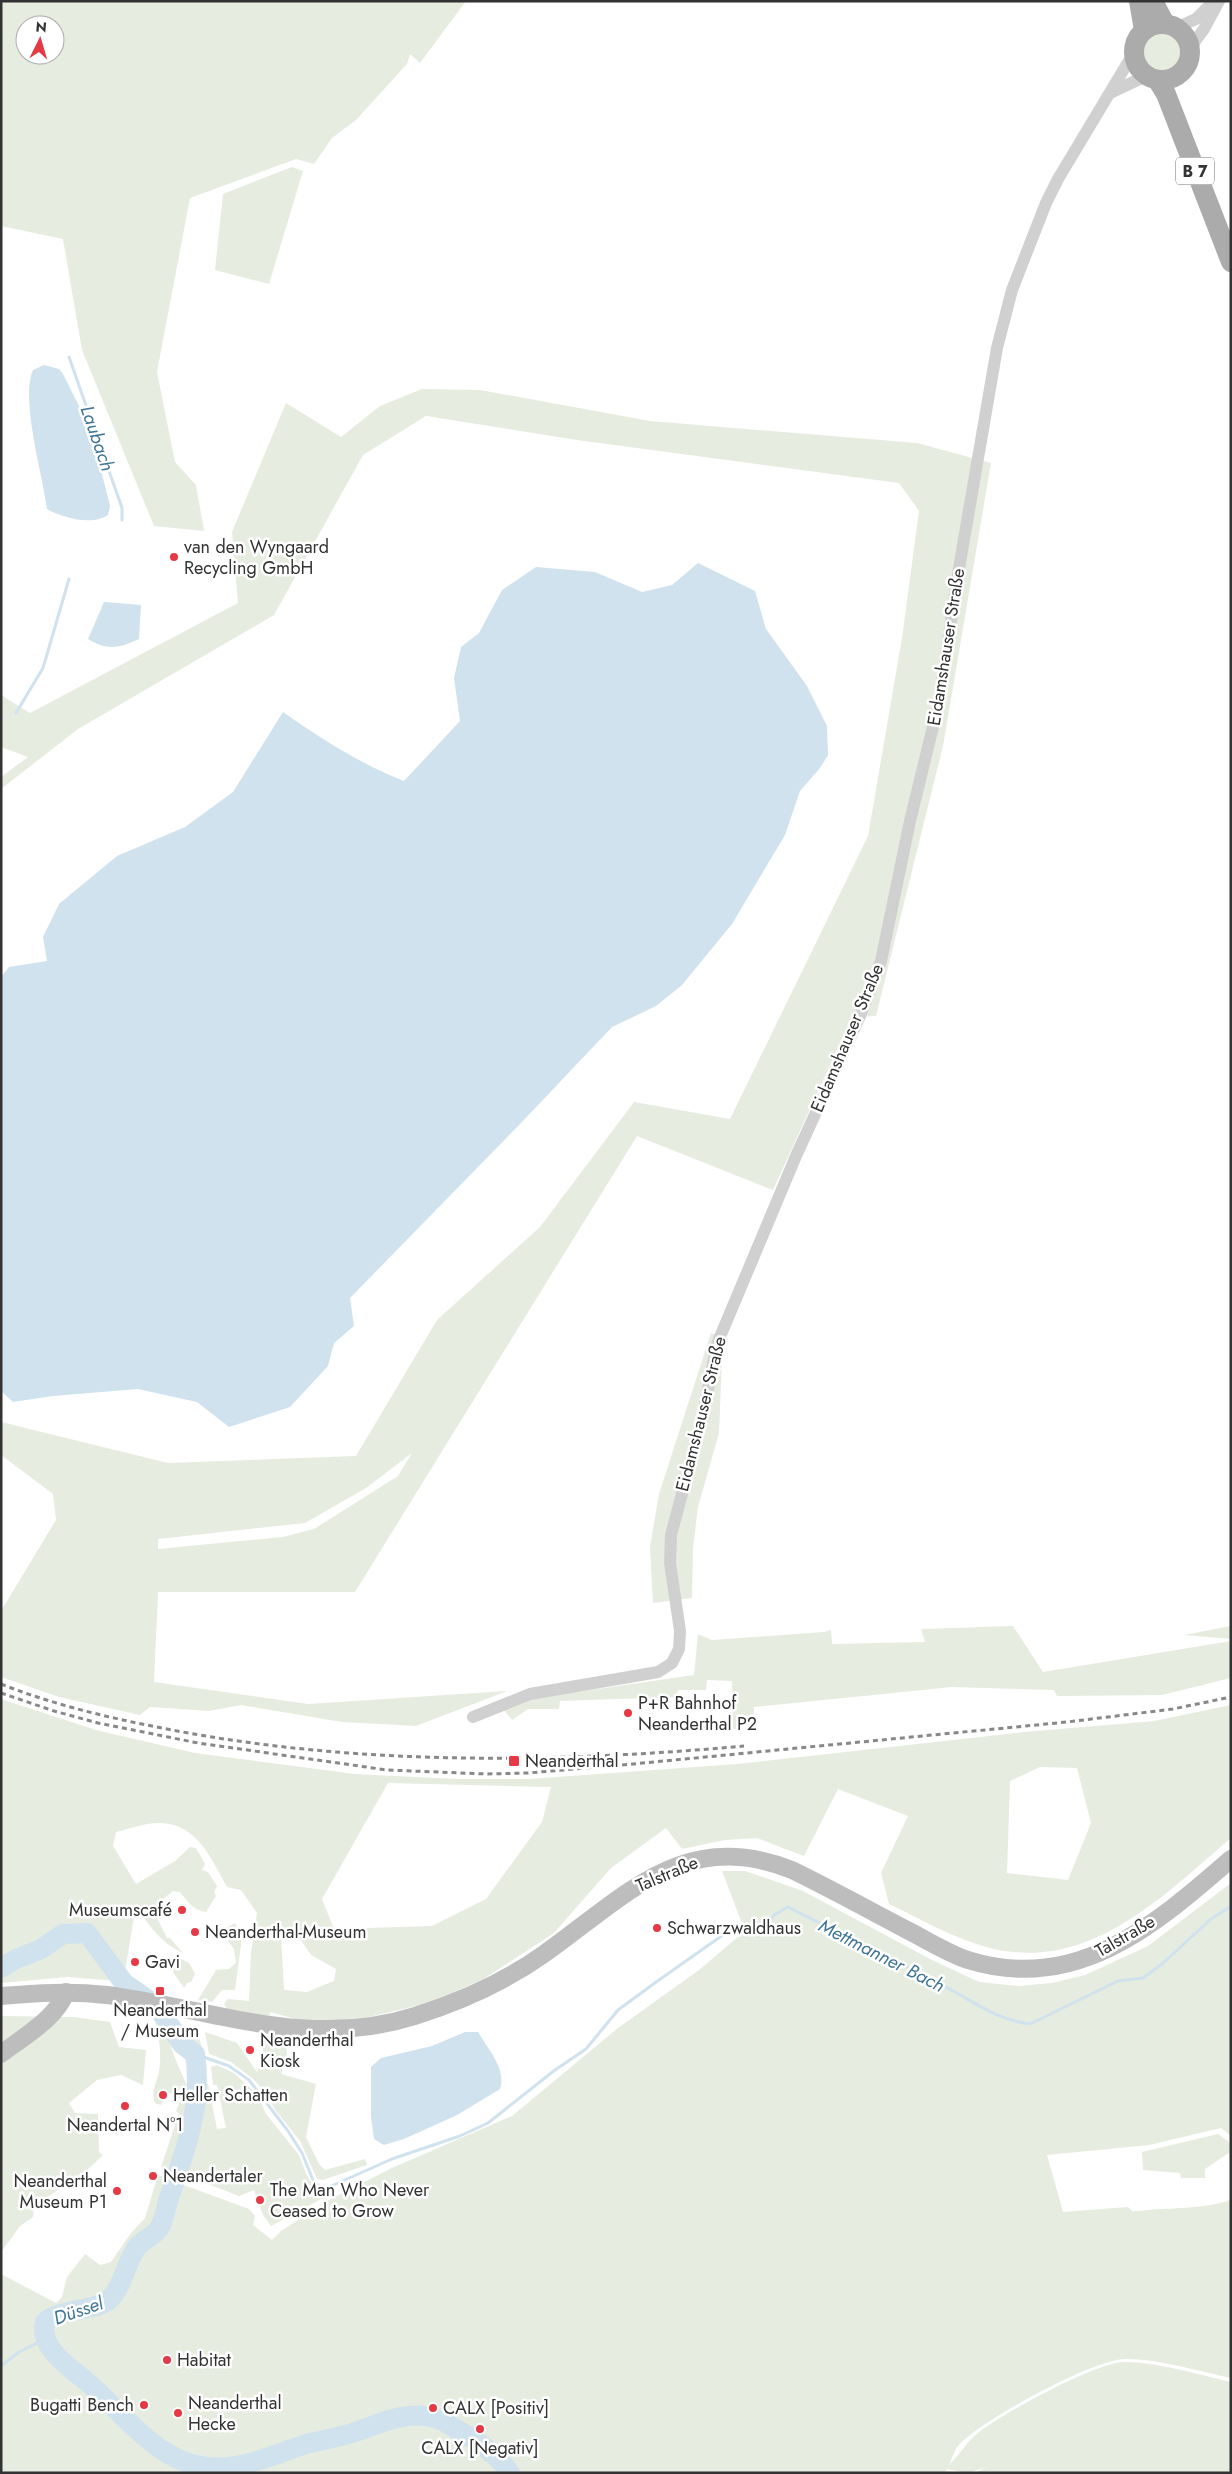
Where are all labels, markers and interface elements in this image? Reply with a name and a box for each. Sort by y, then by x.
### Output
north arrow [15,15,65,65]
text: N [35,17,48,37]
road number: B 7 [1176,158,1214,185]
water label: Laubach [74,402,121,475]
place label: van den Wyngaard Recycling GmbH [184,534,329,581]
marker: van den Wyngaard Recycling GmbH [168,551,180,563]
street label: Eidamshauser Straße [921,566,971,728]
street label: Eidamshauser Straße [804,960,890,1116]
street label: Eidamshauser Straße [669,1334,733,1494]
place label: P+R Bahnhof Neanderthal P2 [638,1690,757,1737]
marker: P+R Bahnhof Neanderthal P2 [622,1707,634,1719]
place label: Neanderthal [525,1748,619,1774]
marker: Neanderthal [507,1754,521,1768]
street label: Talstraße [632,1849,702,1899]
place label: Museumscafé [69,1897,172,1923]
marker: Museumscafé [176,1904,188,1916]
street label: Talstraße [1090,1908,1160,1964]
water label: Mettmanner Bach [814,1912,950,1999]
place label: Schwarzwaldhaus [667,1915,801,1941]
place label: Neanderthal-Museum [205,1919,366,1945]
marker: Schwarzwaldhaus [651,1922,663,1934]
marker: Neanderthal-Museum [189,1926,201,1938]
place label: Gavi [145,1949,180,1975]
marker: Gavi [129,1956,141,1968]
marker: Neanderthal / Museum [154,1985,166,1997]
place label: Neanderthal / Museum [113,1997,207,2044]
place label: Neanderthal Kiosk [260,2027,354,2074]
marker: Neanderthal Kiosk [244,2044,256,2056]
place label: Heller Schatten [173,2082,288,2108]
marker: Heller Schatten [157,2089,169,2101]
marker: Neandertal N°1 [119,2100,131,2112]
place label: Neandertal N°1 [67,2112,183,2138]
place label: Neandertaler [163,2163,263,2189]
place label: Neanderthal Museum P1 [13,2168,107,2215]
marker: Neandertaler [147,2170,159,2182]
place label: The Man Who Never Ceased to Grow [270,2177,430,2224]
marker: Neanderthal Museum P1 [111,2185,123,2197]
marker: The Man Who Never Ceased to Grow [254,2194,266,2206]
water label: Düssel [50,2289,107,2332]
place label: Habitat [177,2347,231,2373]
marker: Habitat [161,2354,173,2366]
place label: Neanderthal Hecke [188,2390,282,2437]
place label: Bugatti Bench [30,2392,134,2418]
place label: CALX [Positiv] [443,2395,549,2421]
marker: Bugatti Bench [138,2399,150,2411]
marker: CALX [Positiv] [427,2402,439,2414]
marker: Neanderthal Hecke [172,2407,184,2419]
marker: CALX [Negativ] [474,2423,486,2435]
place label: CALX [Negativ] [421,2435,539,2461]

